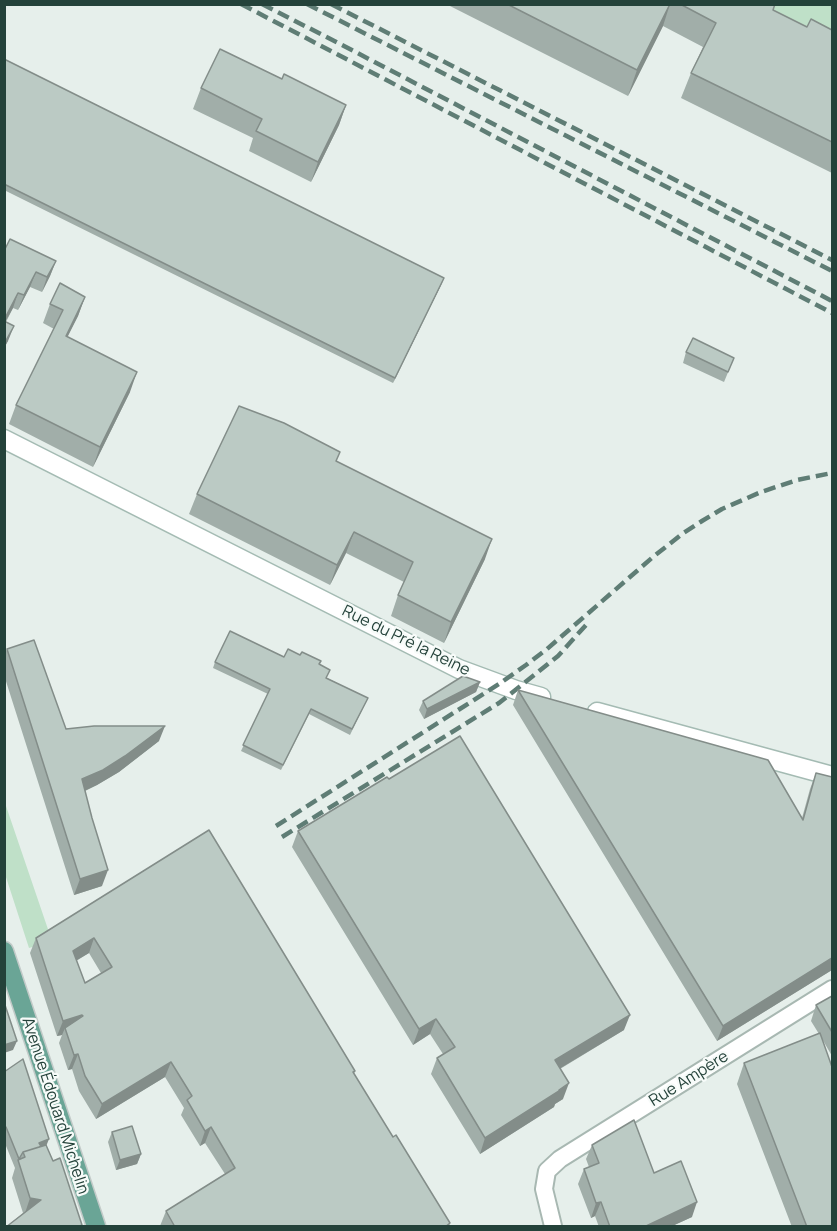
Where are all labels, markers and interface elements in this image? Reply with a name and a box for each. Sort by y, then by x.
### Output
street label: Rue du Pré la Reine [339,602,473,680]
street label: Avenue Édouard Michelin [17,1015,93,1197]
street label: Rue Ampère [646,1047,732,1111]

